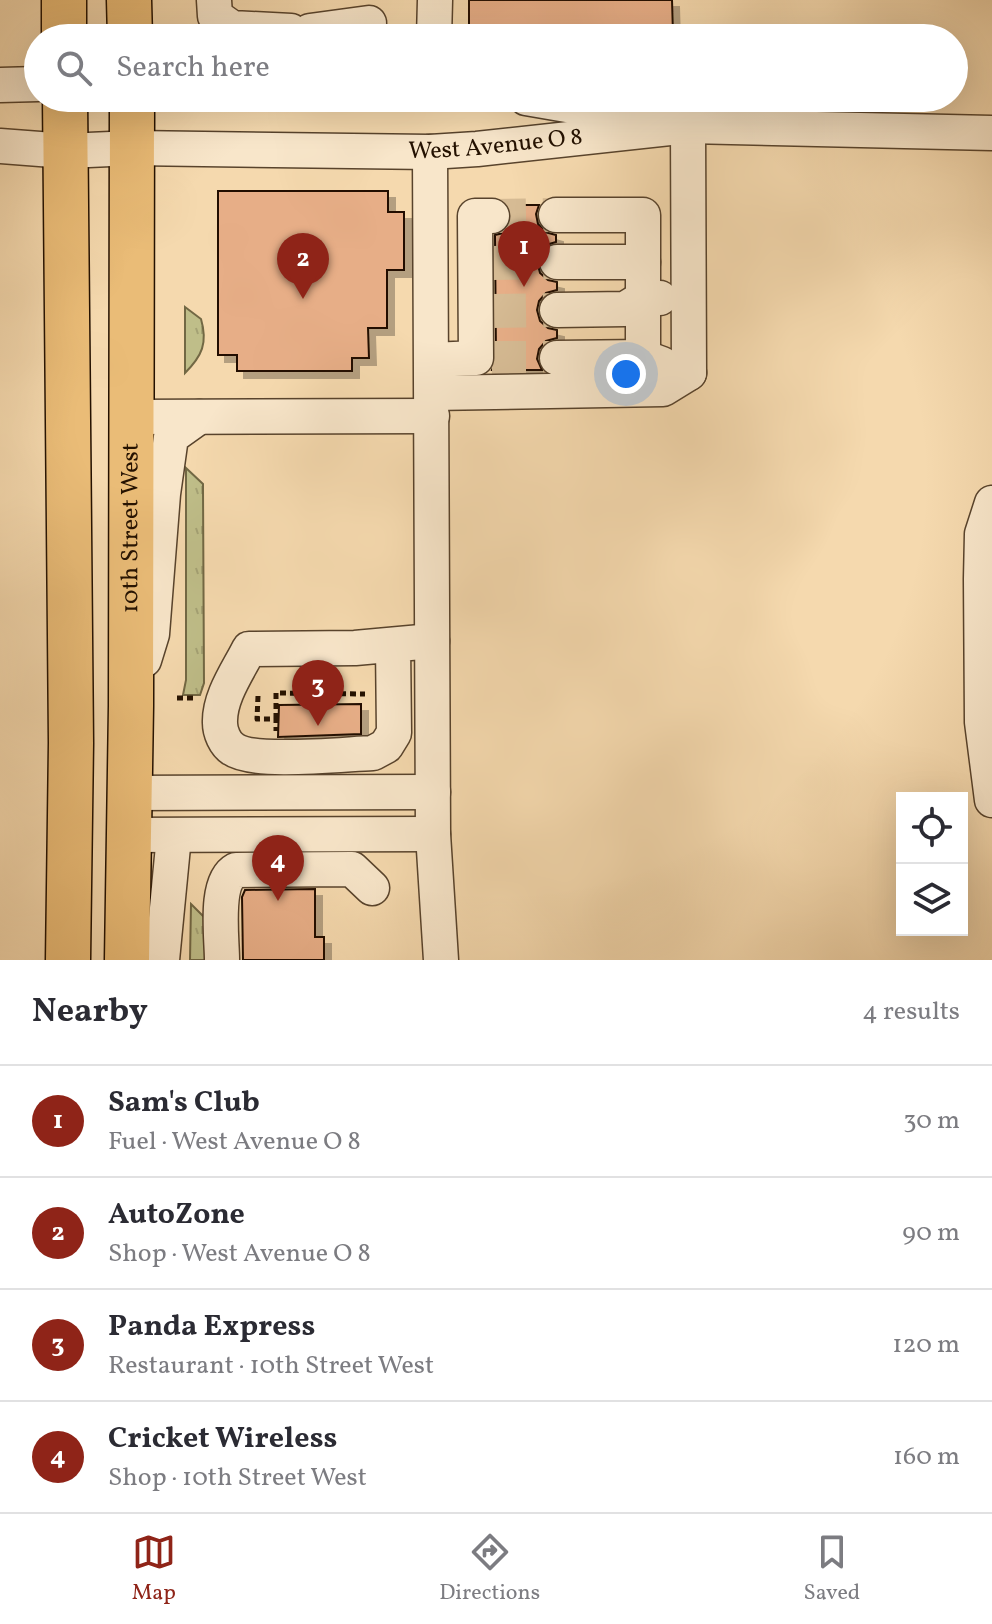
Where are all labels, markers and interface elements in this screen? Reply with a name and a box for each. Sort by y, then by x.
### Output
search box [24,24,968,112]
icon: search [52,46,96,90]
text: Search here [116,47,270,89]
street label: West Avenue O 8 [408,121,584,169]
pin: 1 [498,221,550,287]
pin: 2 [277,233,329,299]
your location [606,354,646,394]
street label: 10th Street West [114,443,148,613]
pin: 3 [292,660,344,726]
map controls [896,792,968,936]
button: locate [896,792,968,864]
pin: 4 [252,835,304,901]
button: layers [896,864,968,936]
text: Nearby [32,989,148,1036]
text: 4 results [862,994,960,1030]
text: Sam's Club [108,1082,260,1124]
text: 1 [53,1103,63,1139]
text: 30 m [903,1103,960,1139]
text: Fuel · West Avenue O 8 [108,1124,361,1160]
text: AutoZone [108,1194,245,1236]
text: 2 [51,1215,65,1251]
text: 90 m [902,1215,960,1251]
text: Shop · West Avenue O 8 [108,1236,371,1272]
text: Panda Express [108,1306,315,1348]
text: 3 [51,1327,65,1363]
text: 120 m [892,1327,960,1363]
text: Restaurant · 10th Street West [108,1348,434,1384]
text: Cricket Wireless [108,1418,337,1460]
text: 4 [50,1439,66,1475]
text: 160 m [893,1439,960,1475]
text: Shop · 10th Street West [108,1460,367,1496]
tab: Map [132,1530,176,1609]
tab: Directions [439,1530,540,1609]
tab: Saved [804,1530,860,1609]

